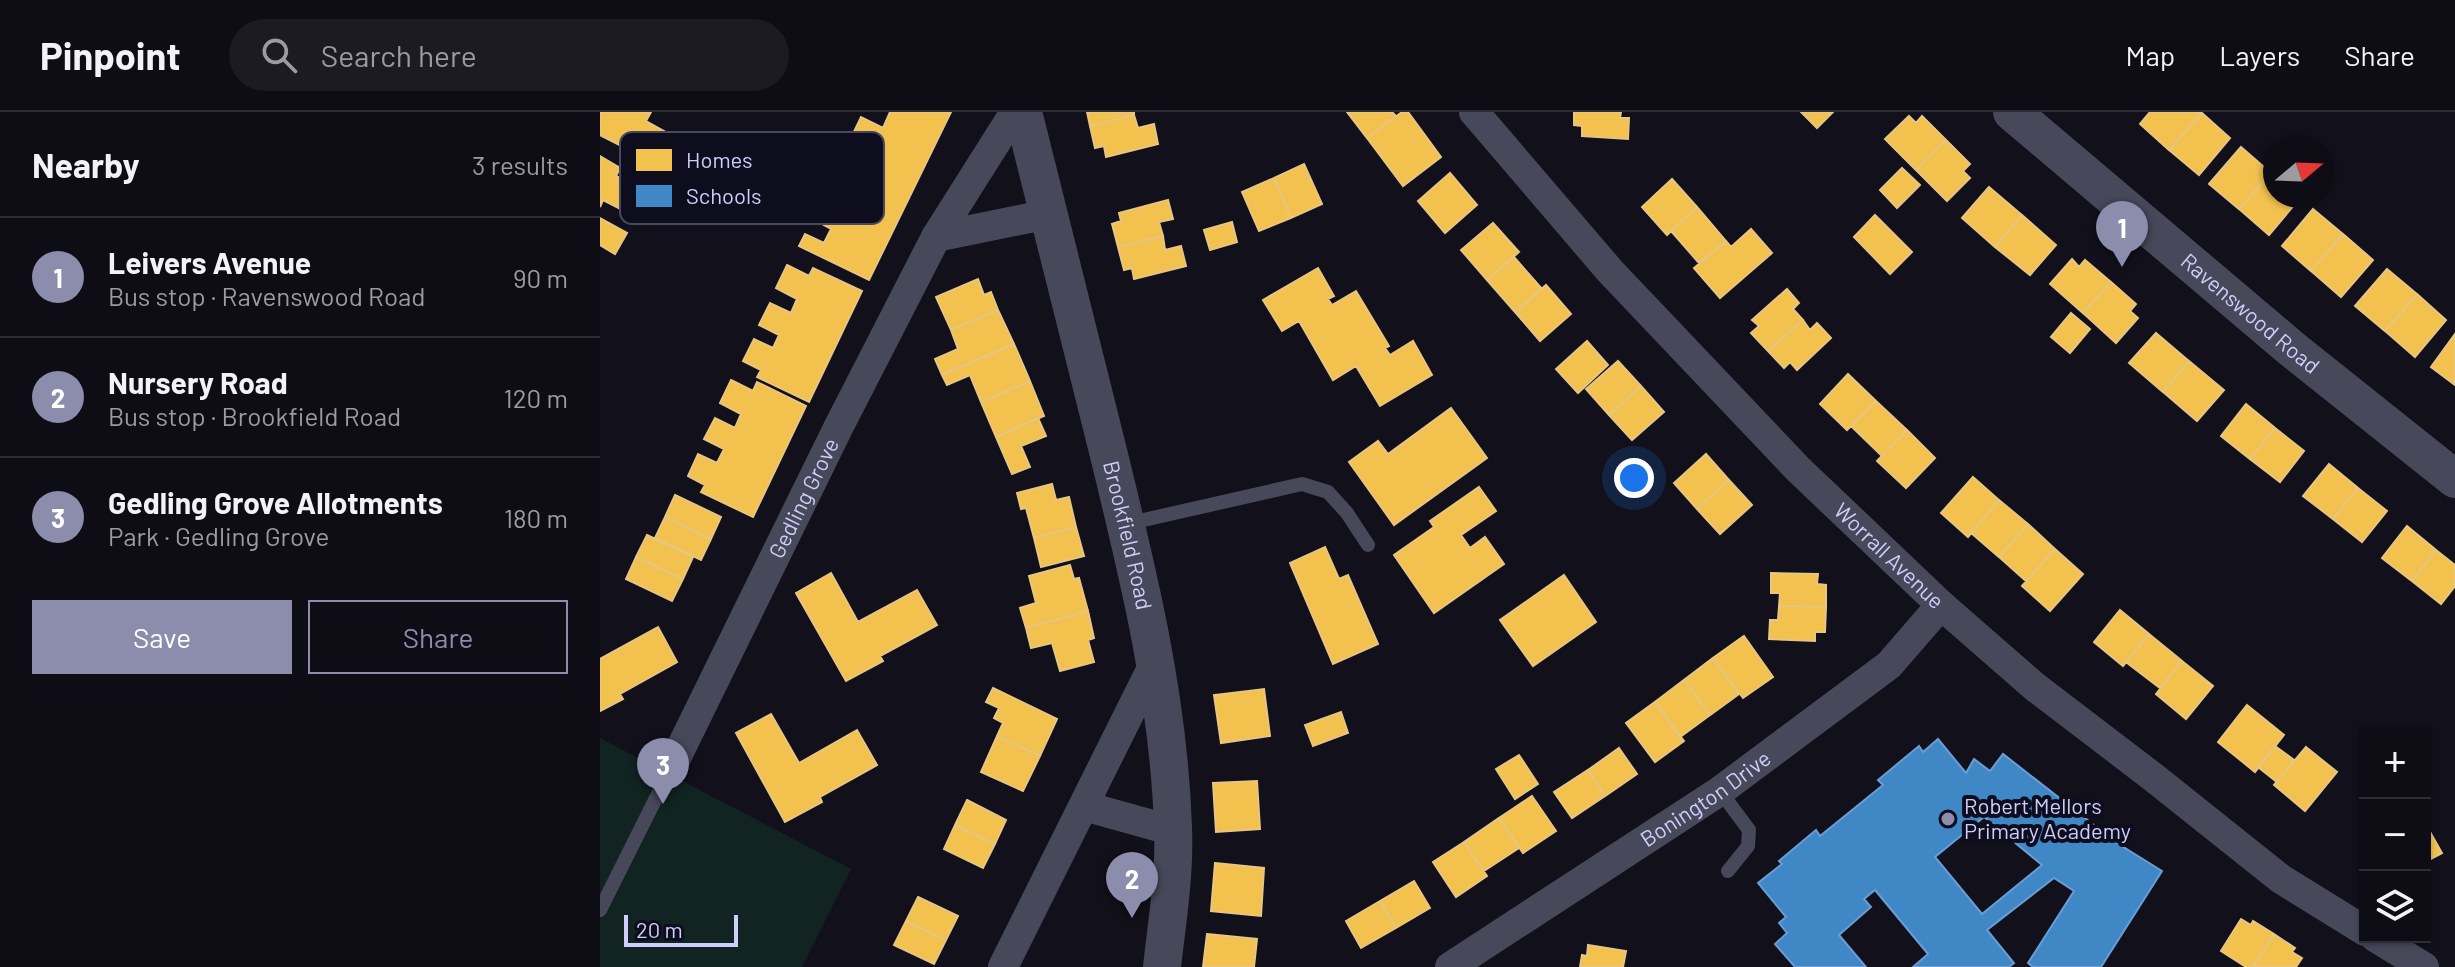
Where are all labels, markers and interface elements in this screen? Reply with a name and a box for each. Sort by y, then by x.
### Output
search box [229,19,789,91]
text: Pinpoint [40,32,181,78]
icon: search [257,33,301,77]
text: Search here [321,37,477,73]
text: Map [2125,38,2175,72]
text: Layers [2219,38,2300,72]
text: Share [2344,38,2415,72]
legend [620,132,884,224]
north arrow [2263,136,2335,208]
text: Nearby [32,144,140,185]
text: Homes [686,146,753,172]
text: 3 results [472,149,568,180]
text: Schools [686,182,762,208]
pin: 1 [2096,201,2148,267]
text: Leivers Avenue [108,244,311,280]
street label: Ravenswood Road [2176,247,2325,378]
text: 1 [53,262,63,293]
text: 90 m [513,262,568,293]
text: Bus stop · Ravenswood Road [108,280,426,311]
text: Nursery Road [108,364,288,400]
text: 2 [51,382,65,413]
text: 120 m [504,382,568,413]
text: Bus stop · Brookfield Road [108,400,401,431]
street label: Gedling Grove [762,433,843,562]
street label: Brookfield Road [1099,458,1159,612]
your location [1614,458,1654,498]
text: Gedling Grove Allotments [108,484,443,520]
street label: Worrall Avenue [1829,497,1950,613]
text: 3 [51,502,65,533]
text: 180 m [504,502,568,533]
text: Park · Gedling Grove [108,520,329,551]
button: Save [32,600,292,674]
button: Share [308,600,568,674]
map controls [2359,727,2431,943]
button: + [2359,727,2431,799]
pin: 3 [637,738,689,804]
street label: Bonington Drive [1635,744,1775,851]
place label: Robert Mellors Primary Academy [1964,792,2131,843]
button: − [2359,799,2431,871]
marker: Robert Mellors Primary Academy [1939,810,1957,828]
pin: 2 [1106,852,1158,918]
button: layers [2359,871,2431,943]
scale bar [624,911,738,947]
text: 20 m [636,916,683,942]

